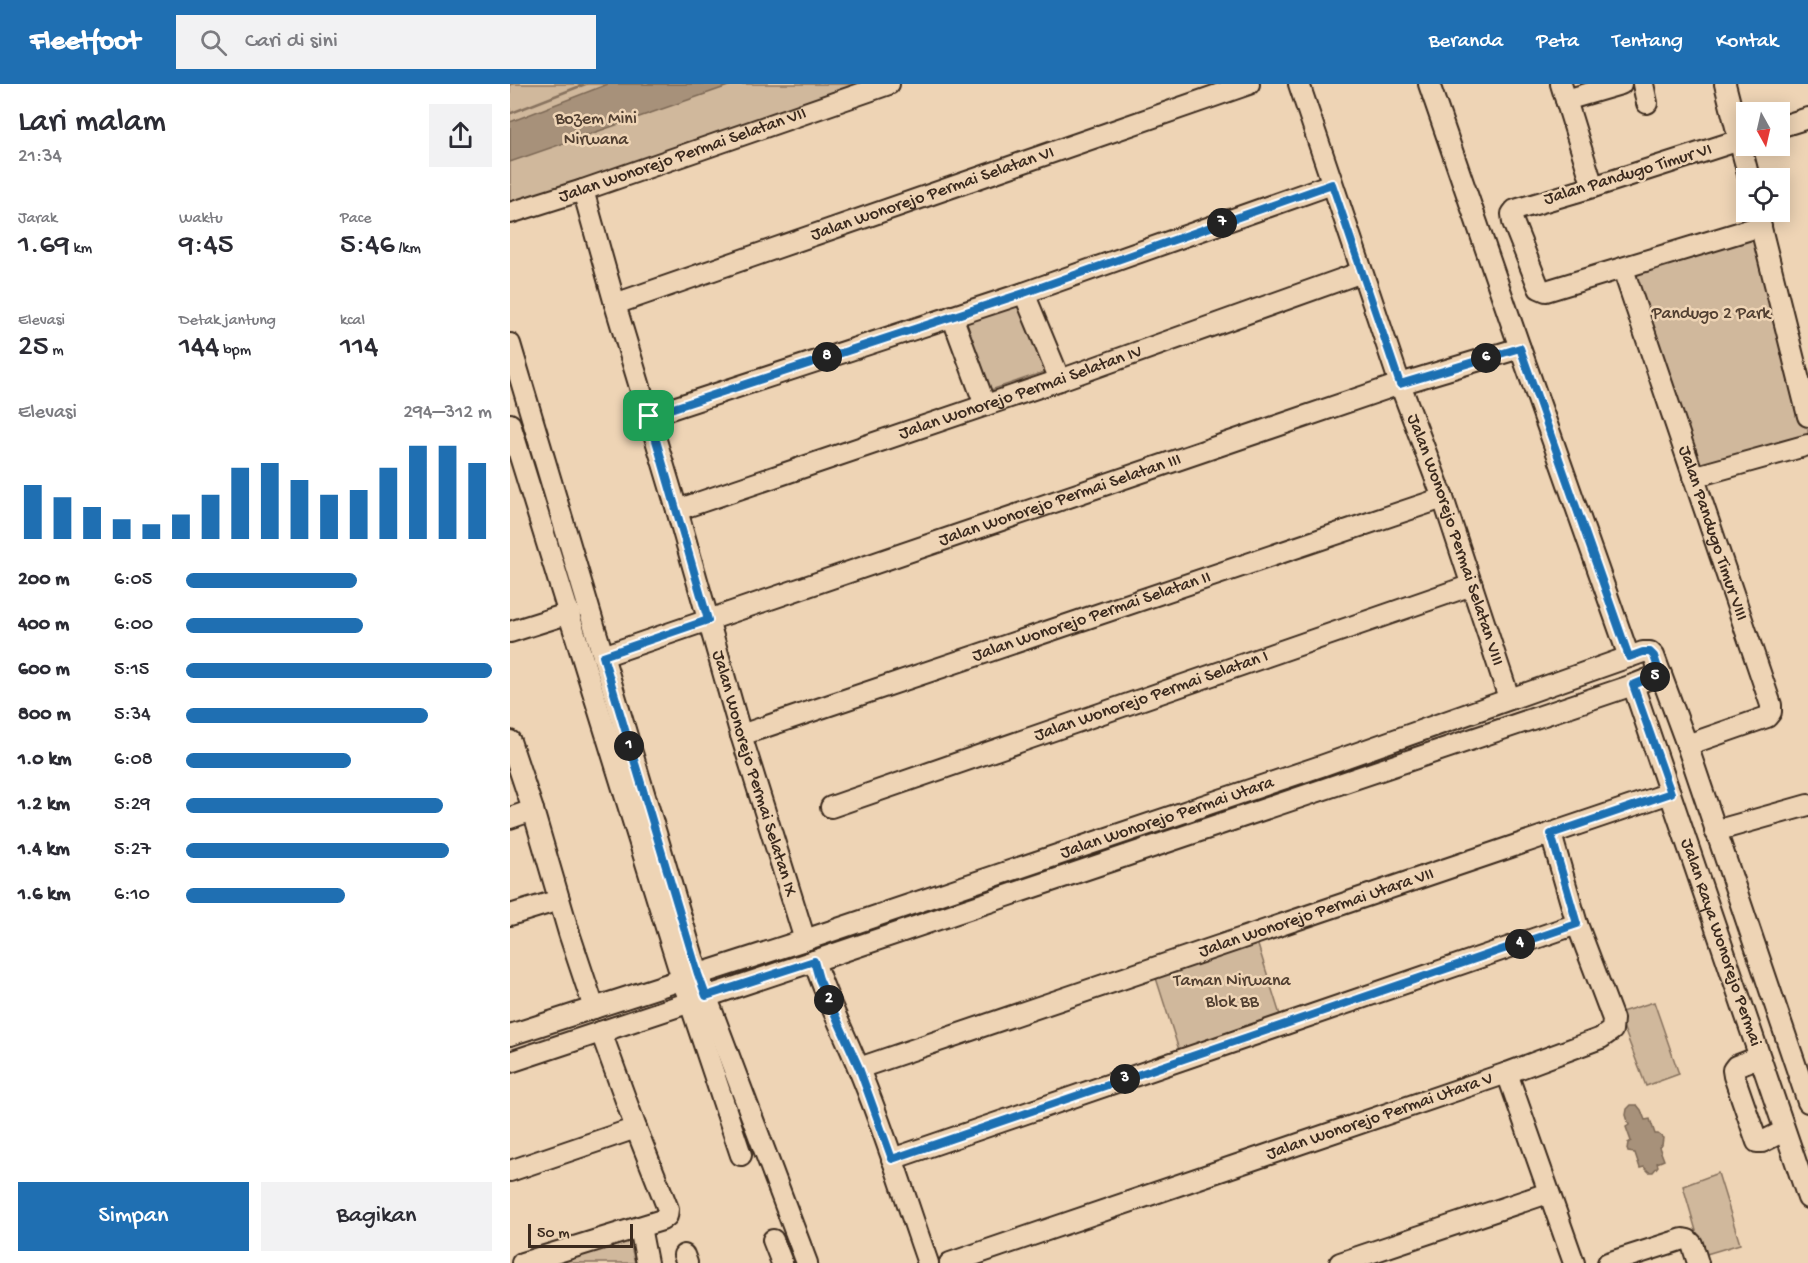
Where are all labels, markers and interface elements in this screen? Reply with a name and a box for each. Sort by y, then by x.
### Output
search box [176,15,596,69]
text: Fleetfoot [30,26,140,59]
icon: search [197,26,230,59]
text: Cari di sini [245,29,338,55]
text: Beranda [1429,30,1503,55]
text: Peta [1536,30,1579,55]
text: Tentang [1612,30,1683,55]
text: Kontak [1716,30,1778,55]
north arrow [1736,102,1790,156]
map controls [1736,102,1790,222]
street label: Jalan Wonorejo Permai Selatan VII [556,103,809,207]
text: Lari malam [18,104,166,142]
button: share [429,104,492,167]
park label: Bozem Mini Nirwana [554,109,637,151]
street label: Jalan Pandugo Timur VI [1541,139,1715,211]
street label: Jalan Wonorejo Permai Selatan VI [808,142,1057,246]
text: 21:34 [18,146,62,169]
button: locate [1736,168,1790,222]
pin: 7 [1207,208,1237,238]
text: Jarak [18,210,57,229]
text: Waktu [179,210,223,229]
text: Pace [340,210,371,229]
text: 7 [1218,213,1226,232]
text: 1.69 [18,229,70,264]
text: 9:45 [179,229,233,264]
text: 5:46 [340,229,395,264]
text: km [70,240,92,259]
text: /km [395,240,421,259]
park label: Pandugo 2 Park [1651,304,1772,325]
text: Elevasi [18,312,65,331]
text: Detak jantung [179,312,276,331]
text: kcal [340,312,365,331]
text: 25 [18,331,48,366]
text: 144 [179,331,220,366]
text: 114 [340,331,378,366]
street label: Jalan Wonorejo Permai Selatan IV [896,341,1145,444]
text: m [48,342,64,361]
text: bpm [220,342,251,361]
pin: 8 [812,342,842,372]
pin: 6 [1471,343,1501,373]
text: 8 [823,347,831,366]
text: 6 [1482,348,1490,367]
pin [623,390,674,441]
icon: arrive [632,399,665,432]
text: Elevasi [18,402,77,425]
text: 294–312 m [403,402,492,425]
street label: Jalan Wonorejo Permai Selatan VIII [1402,411,1508,668]
street label: Jalan Pandugo Timur VIII [1673,443,1752,623]
street label: Jalan Wonorejo Permai Selatan III [936,449,1184,551]
street label: Jalan Wonorejo Permai Selatan II [970,567,1214,667]
text: 200 m [18,569,69,592]
text: 6:05 [114,569,152,592]
text: 400 m [18,614,69,637]
text: 6:00 [114,614,153,637]
street label: Jalan Wonorejo Permai Selatan I [1032,646,1271,746]
street label: Jalan Wonorejo Permai Selatan IX [707,648,802,900]
text: 600 m [18,659,70,682]
text: 5:15 [114,659,149,682]
pin: 5 [1640,662,1670,692]
text: 5 [1651,667,1659,686]
text: 800 m [18,704,71,727]
text: 5:34 [114,704,151,727]
pin: 1 [614,731,644,761]
text: 1 [626,736,632,755]
text: 1.0 km [18,749,72,772]
text: 6:08 [114,749,153,772]
street label: Jalan Wonorejo Permai Utara [1058,772,1278,864]
text: 1.2 km [18,794,70,817]
text: 5:29 [114,794,151,817]
street label: Jalan Raya Wonorejo Permai [1676,836,1766,1049]
text: 1.4 km [18,839,70,862]
text: 5:27 [114,839,151,862]
street label: Jalan Wonorejo Permai Utara VII [1196,863,1437,963]
text: 1.6 km [18,884,70,907]
text: 6:10 [114,884,150,907]
pin: 4 [1505,929,1535,959]
text: 4 [1516,934,1524,953]
park label: Taman Nirwana Blok BB [1172,971,1292,1013]
pin: 2 [814,985,844,1015]
text: 2 [825,990,833,1009]
pin: 3 [1110,1064,1140,1094]
street label: Jalan Wonorejo Permai Utara V [1263,1068,1496,1165]
text: 3 [1121,1069,1129,1088]
button: Simpan [18,1182,249,1251]
button: Bagikan [261,1182,492,1251]
scale bar [528,1221,633,1248]
text: 50 m [537,1225,570,1244]

